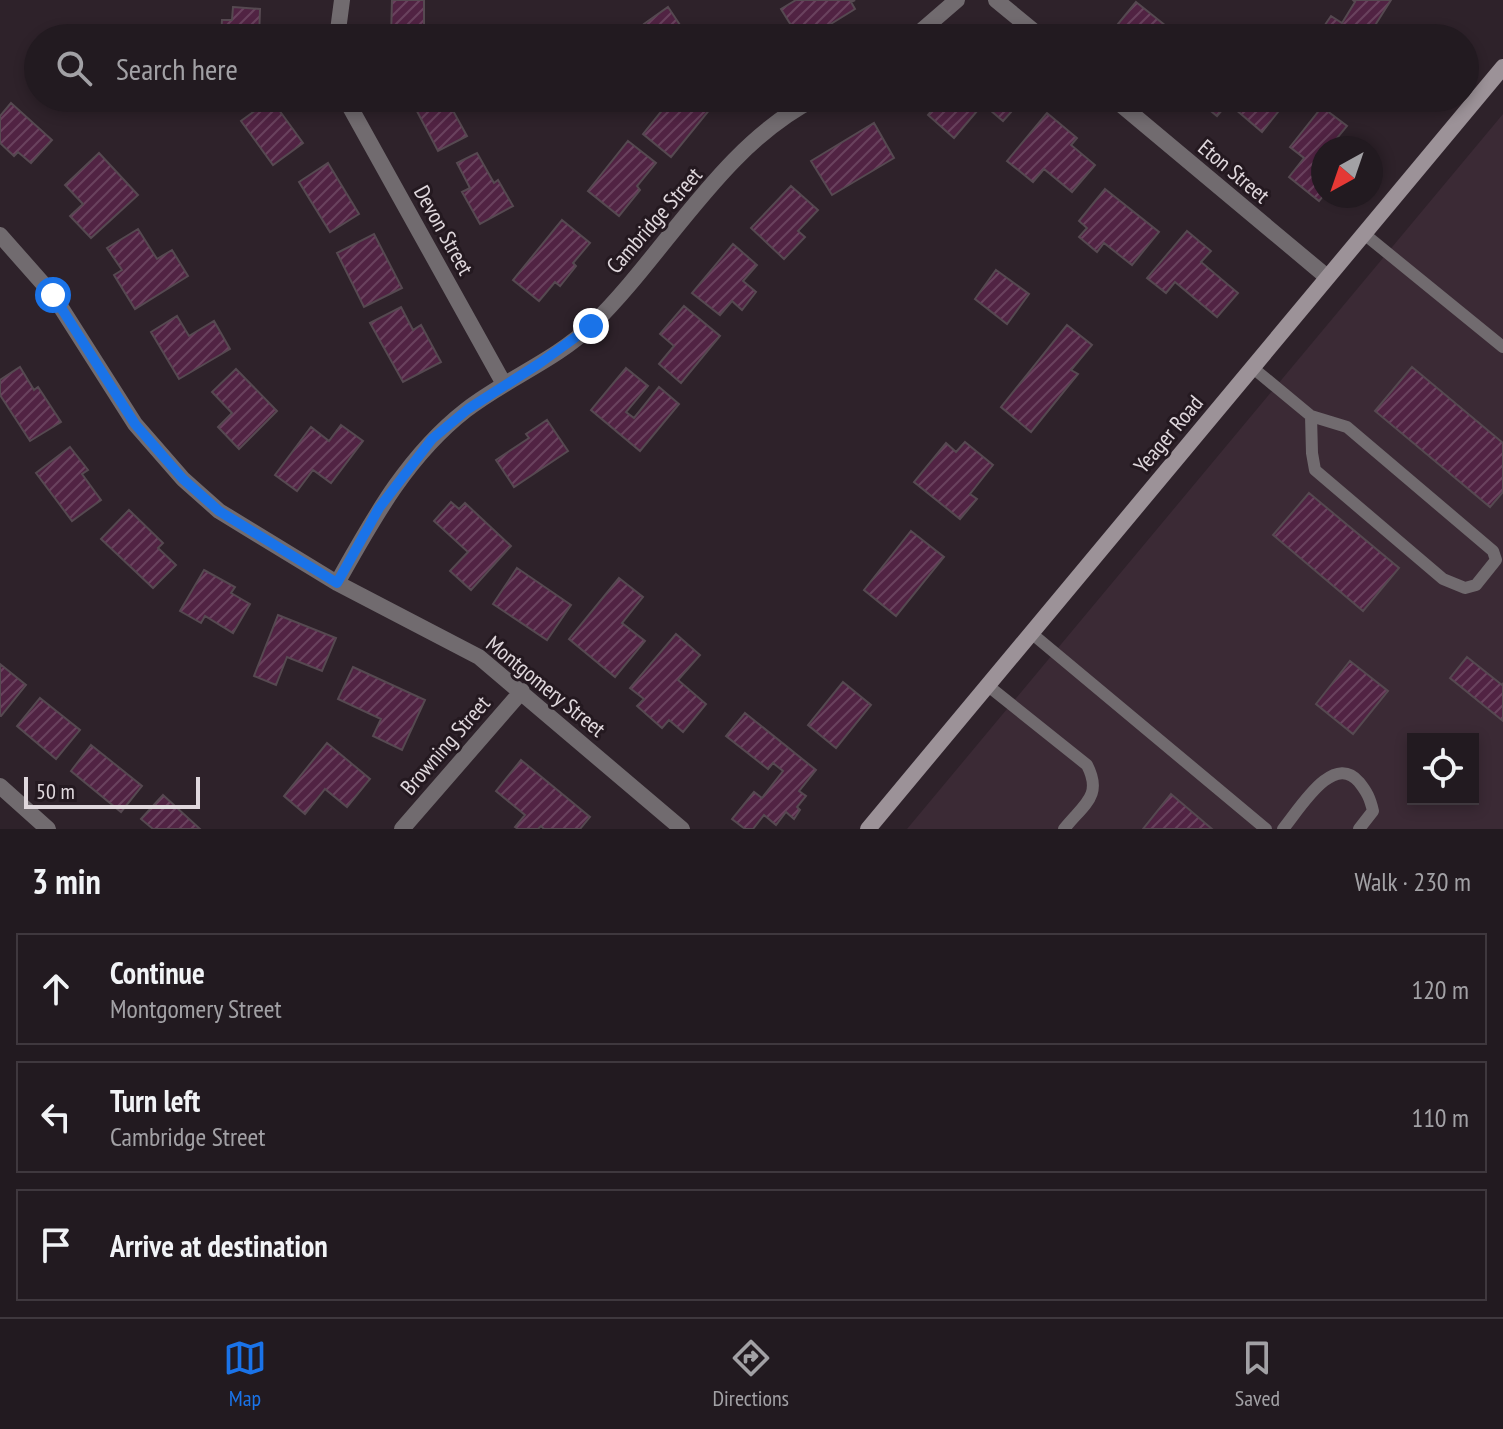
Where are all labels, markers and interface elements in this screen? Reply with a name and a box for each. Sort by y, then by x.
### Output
search box [24,24,1479,112]
icon: search [52,46,96,90]
text: Search here [116,49,238,88]
street label: Eton Street [1193,133,1275,209]
north arrow [1311,136,1383,208]
street label: Cambridge Street [600,161,708,279]
street label: Devon Street [408,180,480,280]
route start [35,277,71,313]
route end [573,308,609,344]
street label: Yeager Road [1127,389,1209,479]
street label: Montgomery Street [481,629,611,743]
street label: Browning Street [394,690,496,800]
map controls [1407,733,1479,805]
button: locate [1407,733,1479,805]
scale bar [24,773,200,809]
text: 50 m [36,777,75,805]
text: 3 min [32,859,101,903]
text: Walk · 230 m [1354,865,1471,898]
text: Continue [110,953,205,992]
icon: ahead [34,967,78,1011]
text: 120 m [1411,973,1469,1006]
text: Montgomery Street [110,992,282,1025]
text: Turn left [110,1081,200,1120]
icon: left [34,1095,78,1139]
text: 110 m [1411,1101,1469,1134]
text: Cambridge Street [110,1120,266,1153]
icon: arrive [34,1223,78,1267]
text: Arrive at destination [110,1226,328,1265]
tab: Map [223,1336,267,1412]
tab: Directions [713,1336,789,1412]
tab: Saved [1235,1336,1280,1412]

